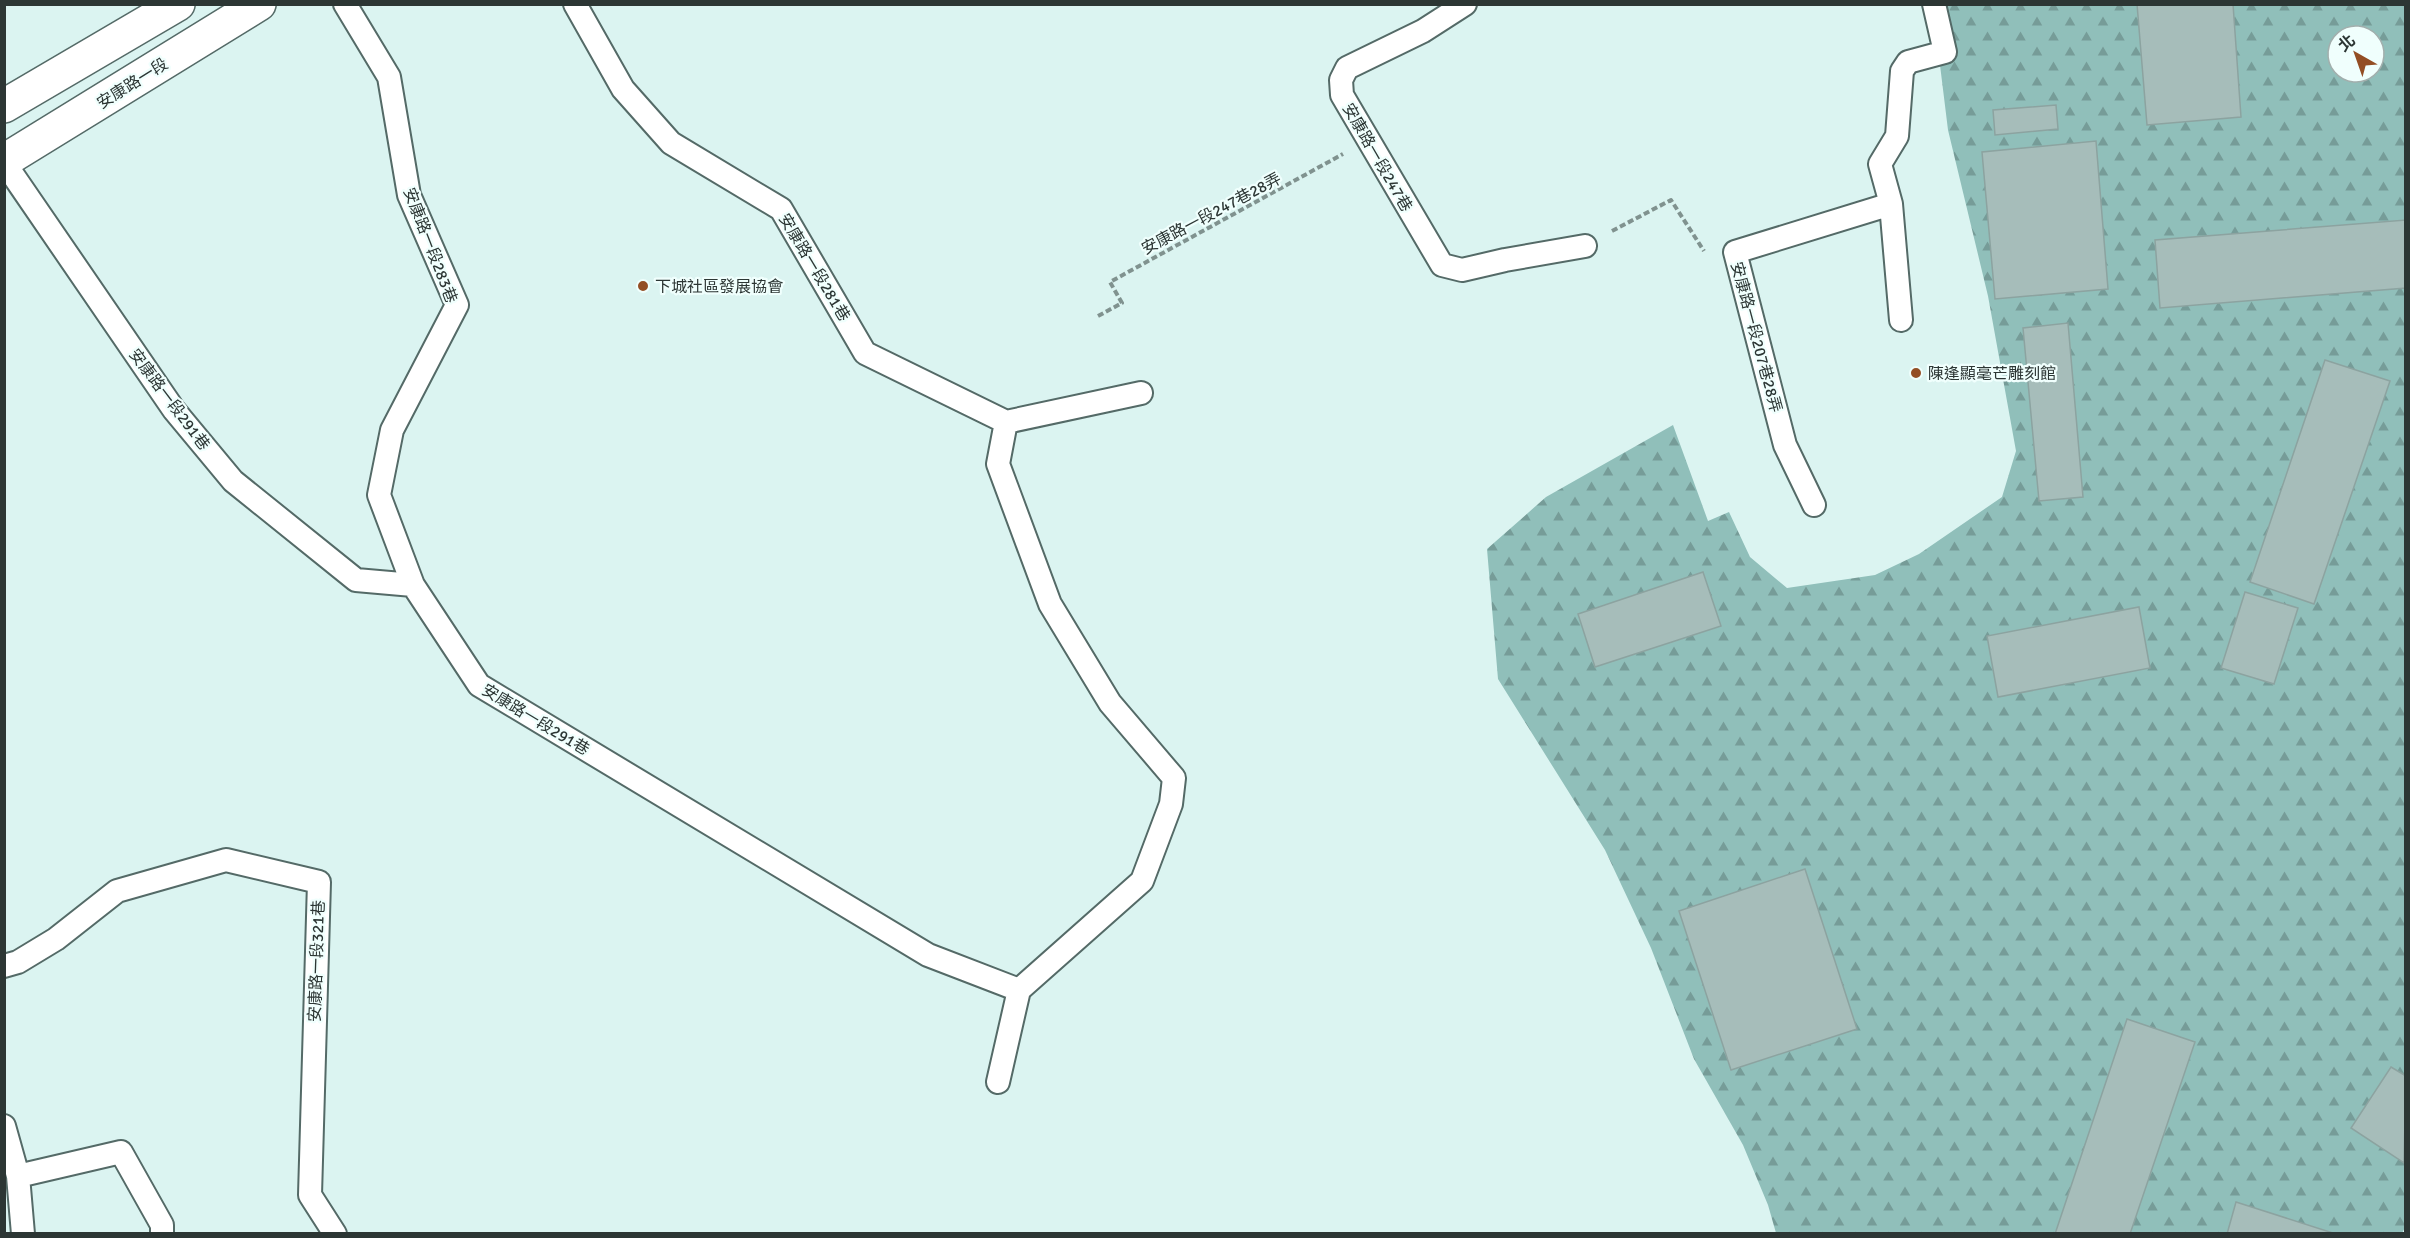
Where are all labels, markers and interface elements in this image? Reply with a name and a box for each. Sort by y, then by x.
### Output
north arrow [2326,24,2386,84]
text: 北 [2334,30,2360,56]
street label: 安康路一段 [93,54,172,114]
street label: 安康路一段247巷 [1338,100,1416,215]
street label: 安康路一段247巷28弄 [1138,169,1285,259]
street label: 安康路一段283巷 [399,185,461,306]
street label: 安康路一段281巷 [774,210,854,325]
street label: 安康路一段207巷28弄 [1726,260,1786,415]
place label: 下城社區發展協會 [655,277,783,297]
marker: 下城社區發展協會 [636,279,650,293]
street label: 安康路一段291巷 [125,345,214,454]
place label: 陳逢顯毫芒雕刻館 [1928,364,2056,384]
marker: 陳逢顯毫芒雕刻館 [1909,366,1923,380]
street label: 安康路一段291巷 [478,680,593,760]
street label: 安康路一段321巷 [305,900,329,1022]

